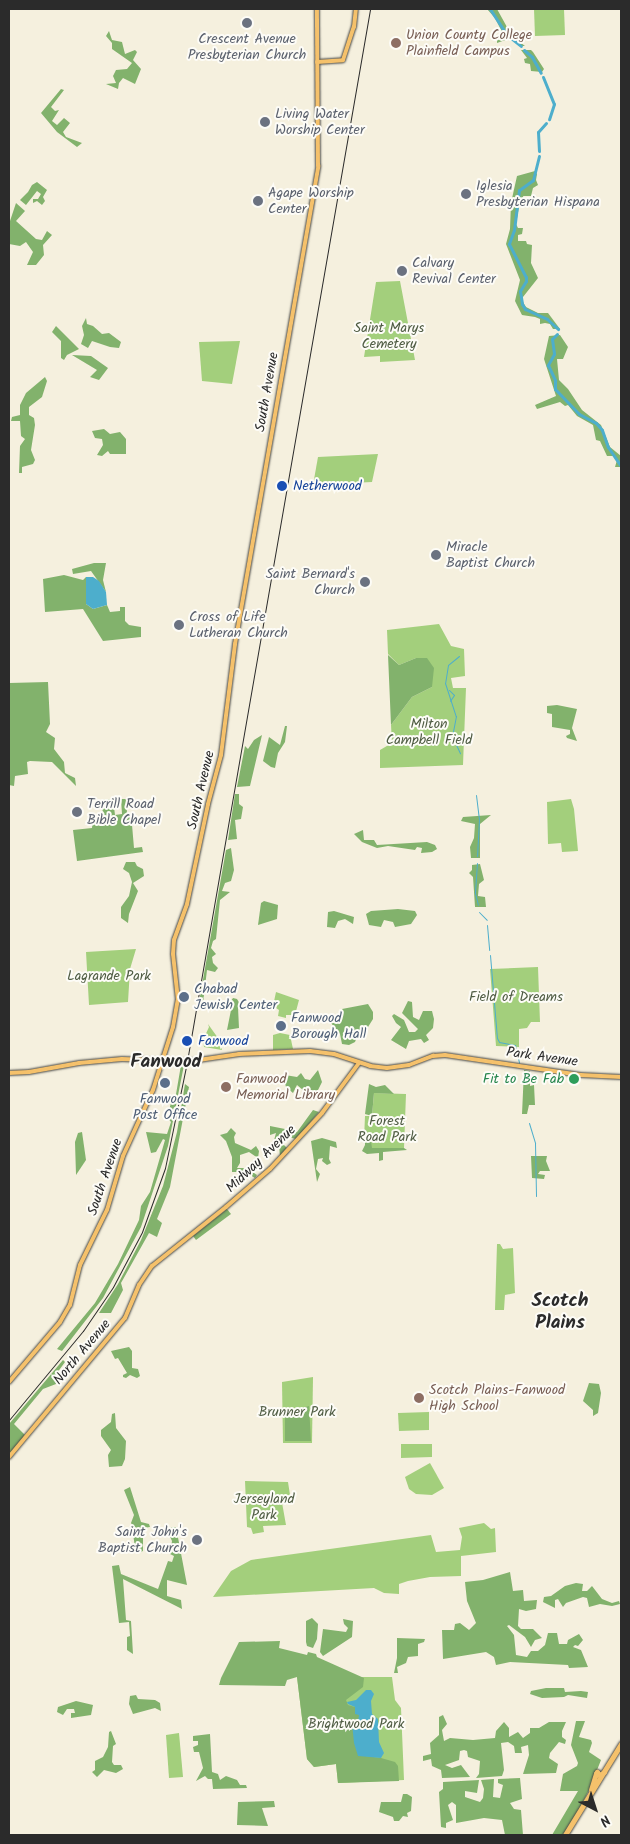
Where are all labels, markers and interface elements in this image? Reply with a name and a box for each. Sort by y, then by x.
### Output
marker: Crescent Avenue Presbyterian Church [241,17,253,29]
place label: Union County College Plainfield Campus [406,27,532,59]
place label: Crescent Avenue Presbyterian Church [188,31,306,64]
marker: Union County College Plainfield Campus [390,37,402,49]
place label: Living Water Worship Center [275,106,365,138]
marker: Living Water Worship Center [259,116,271,128]
place label: Iglesia Presbyterian Hispana [476,178,600,210]
place label: Agape Worship Center [268,185,354,218]
marker: Iglesia Presbyterian Hispana [460,188,472,200]
marker: Agape Worship Center [252,195,264,207]
place label: Calvary Revival Center [412,255,496,288]
marker: Calvary Revival Center [396,265,408,277]
park label: Saint Marys Cemetery [354,320,424,352]
street label: South Avenue [252,351,282,433]
place label: Netherwood [293,478,362,494]
marker: Netherwood [275,479,289,493]
place label: Miracle Baptist Church [446,539,535,572]
marker: Miracle Baptist Church [430,549,442,561]
place label: Saint Bernard's Church [266,566,355,598]
marker: Saint Bernard's Church [359,576,371,588]
place label: Cross of Life Lutheran Church [189,609,288,642]
marker: Cross of Life Lutheran Church [173,619,185,631]
park label: Milton Campbell Field [386,716,472,749]
street label: South Avenue [184,749,218,831]
place label: Terrill Road Bible Chapel [87,796,161,829]
marker: Terrill Road Bible Chapel [71,806,83,818]
park label: Lagrande Park [67,968,151,984]
place label: Chabad Jewish Center [194,981,277,1014]
park label: Field of Dreams [469,989,563,1005]
marker: Chabad Jewish Center [178,991,190,1003]
place label: Fanwood Borough Hall [291,1010,367,1042]
marker: Fanwood Borough Hall [275,1020,287,1032]
place label: Fanwood [198,1033,248,1049]
marker: Fanwood [180,1034,194,1048]
street label: Park Avenue [505,1044,579,1070]
district label: Fanwood [130,1052,202,1074]
place label: Fanwood Memorial Library [236,1071,335,1104]
place label: Fit to Be Fab [483,1071,564,1087]
marker: Fit to Be Fab [568,1073,580,1085]
marker: Fanwood Post Office [159,1077,171,1089]
marker: Fanwood Memorial Library [220,1081,232,1093]
place label: Fanwood Post Office [133,1091,197,1124]
park label: Forest Road Park [357,1113,417,1146]
street label: Midway Avenue [223,1121,299,1197]
street label: South Avenue [84,1136,126,1218]
district label: Scotch Plains [532,1291,588,1335]
street label: North Avenue [50,1316,114,1388]
place label: Scotch Plains-Fanwood High School [429,1382,565,1414]
marker: Scotch Plains-Fanwood High School [413,1392,425,1404]
park label: Brunner Park [258,1404,336,1420]
park label: Jerseyland Park [234,1491,294,1524]
place label: Saint John's Baptist Church [98,1524,187,1556]
marker: Saint John's Baptist Church [191,1534,203,1546]
park label: Brightwood Park [308,1716,404,1732]
north arrow [570,1784,620,1834]
text: N [594,1809,615,1832]

